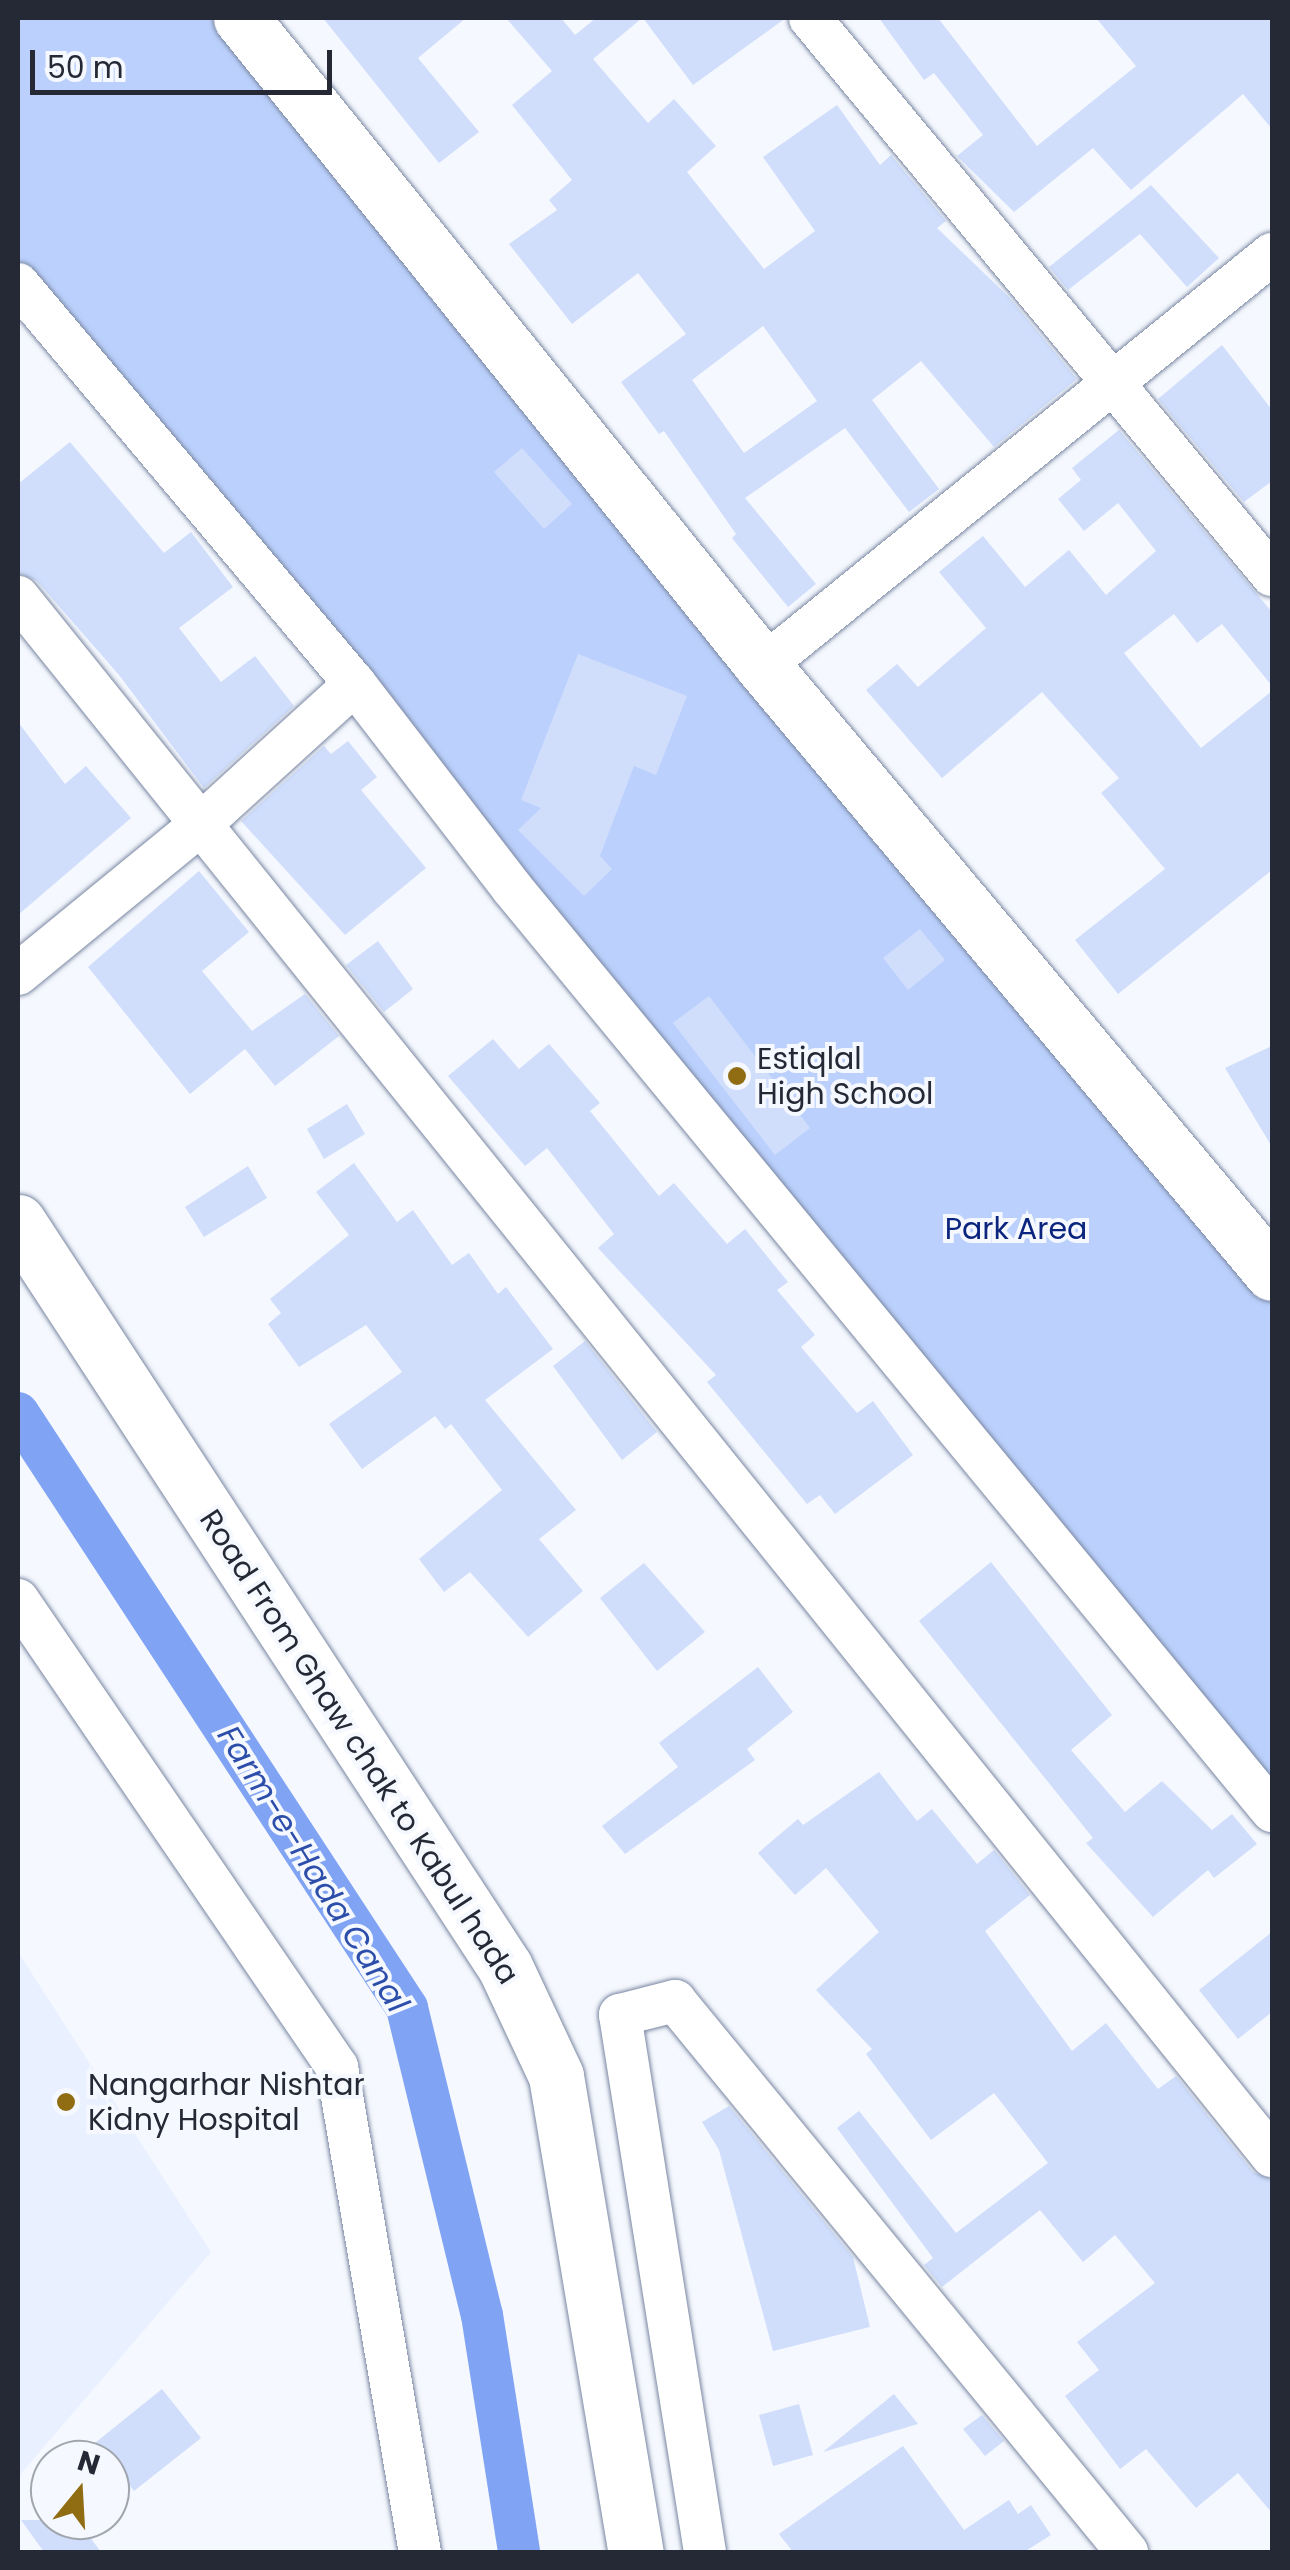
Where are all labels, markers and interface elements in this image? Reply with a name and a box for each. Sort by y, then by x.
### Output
scale bar [35,30,338,92]
text: 50 m [47,46,124,89]
place label: Estiqlal High School [757,1041,933,1112]
marker: Estiqlal High School [726,1065,748,1087]
park label: Park Area [945,1211,1087,1247]
street label: Road From Ghaw chak to Kabul hada [192,1503,526,1991]
water label: Farm-e-Hada Canal [209,1719,417,2019]
place label: Nangarhar Nishtar Kidny Hospital [88,2067,365,2138]
marker: Nangarhar Nishtar Kidny Hospital [53,2089,79,2115]
north arrow [30,2440,130,2540]
text: N [73,2441,105,2485]

